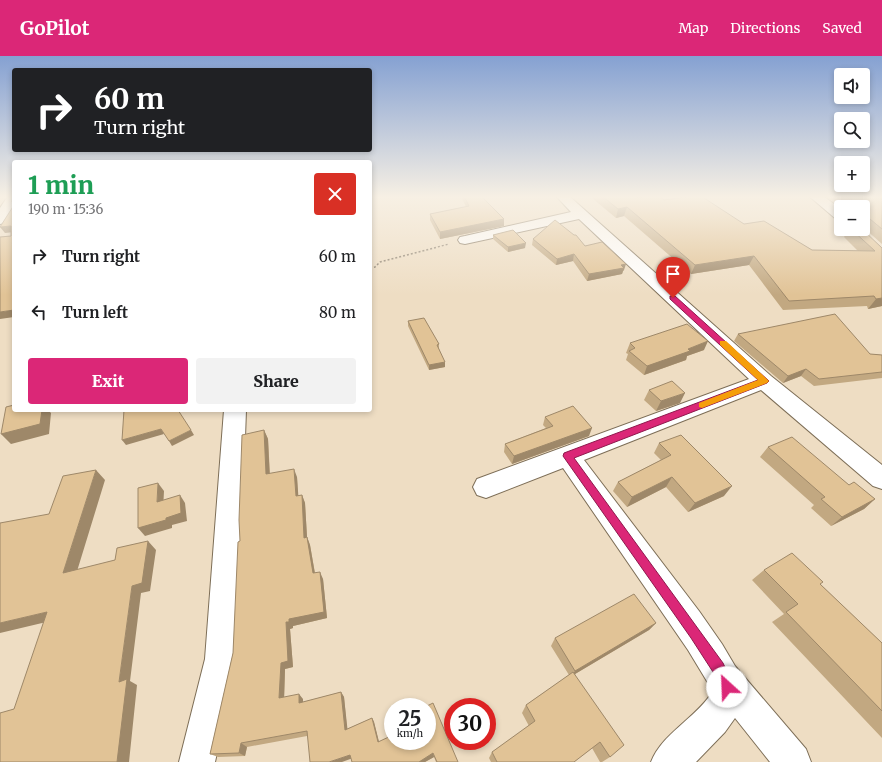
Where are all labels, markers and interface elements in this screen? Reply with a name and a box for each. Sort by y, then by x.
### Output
text: GoPilot [20,16,89,40]
text: Map [678,19,708,37]
text: Directions [730,19,800,37]
text: Saved [822,19,862,37]
map controls [834,68,870,236]
button: sound [834,68,870,104]
text: 60 m [94,81,164,117]
icon: right [28,84,80,136]
button: search [834,112,870,148]
text: Turn right [94,116,185,139]
button: + [834,156,870,192]
text: 1 min [28,170,94,201]
button: close [314,173,356,215]
button: − [834,200,870,236]
text: 190 m · 15:36 [28,201,103,218]
icon: right [28,245,50,267]
text: Turn right [62,247,140,266]
text: 60 m [319,247,356,266]
pin [656,257,690,298]
icon: arrive [662,263,684,285]
icon: left [28,301,50,323]
text: Turn left [62,303,128,322]
text: 80 m [319,303,356,322]
button: Exit [28,358,188,404]
button: Share [196,358,356,404]
position arrow [706,666,748,708]
speed limit sign: 30 [444,698,496,750]
text: 25 [399,706,421,731]
text: km/h [397,727,423,740]

